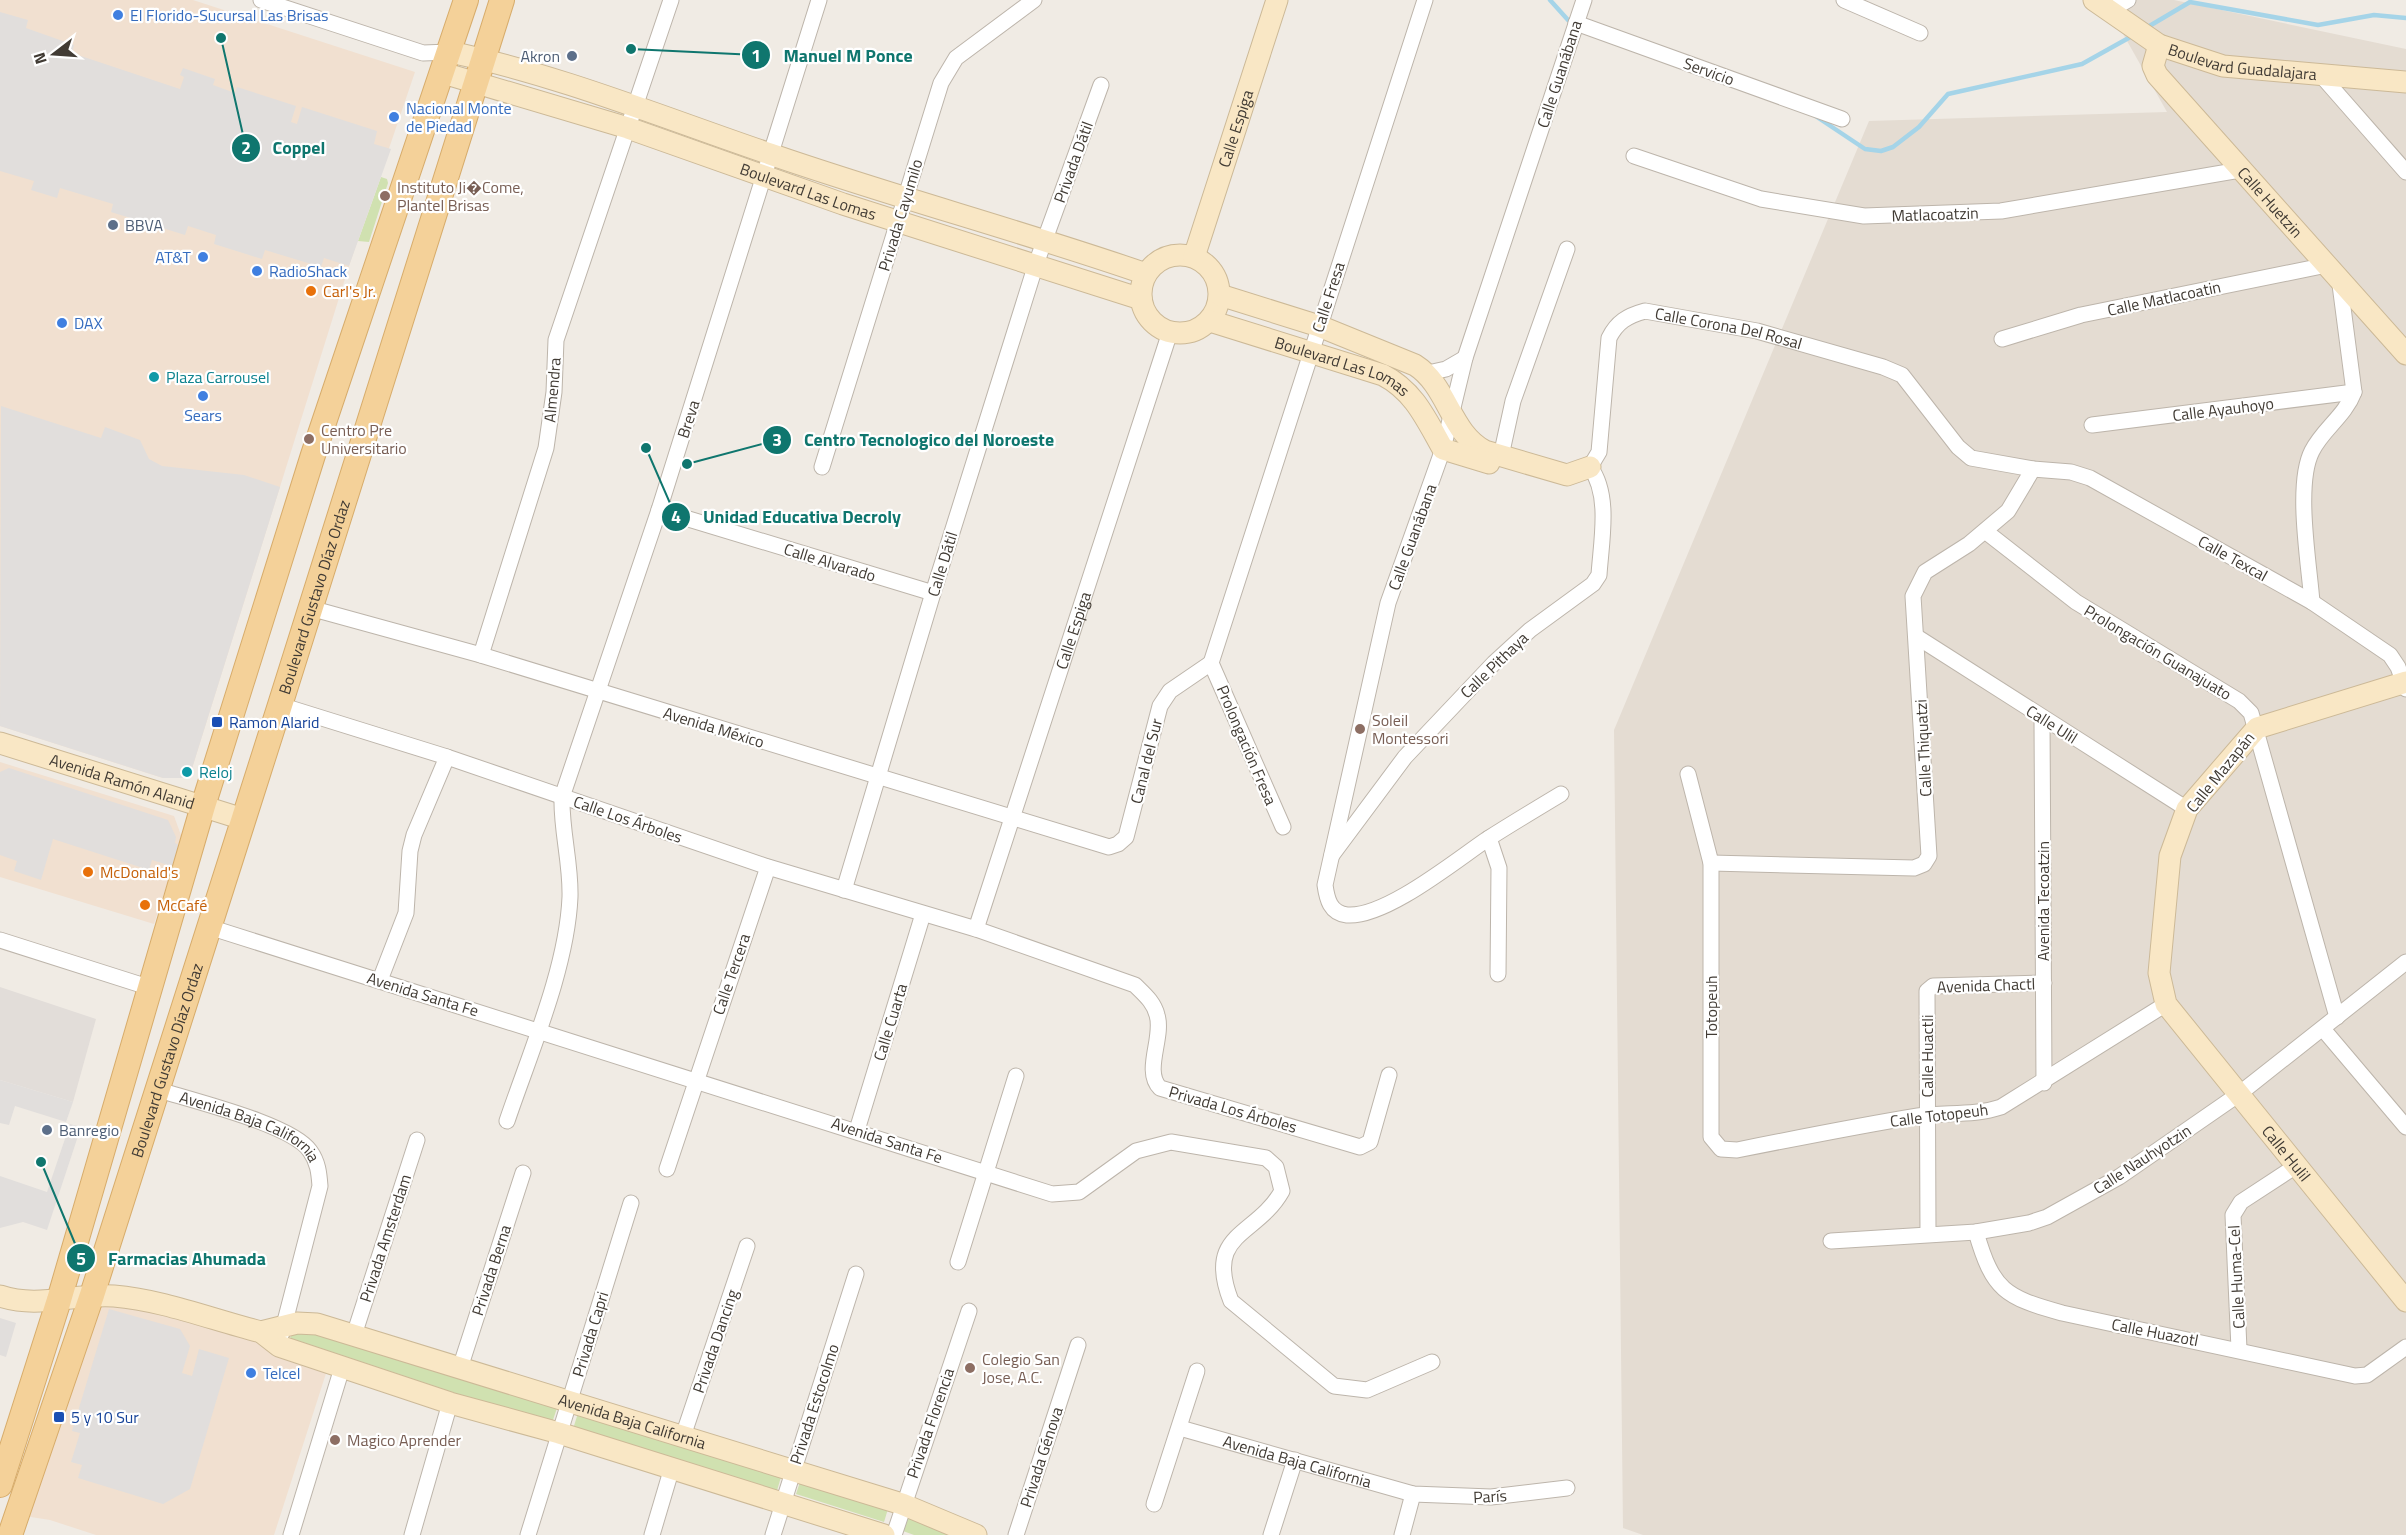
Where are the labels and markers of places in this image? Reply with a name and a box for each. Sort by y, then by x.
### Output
place label: El Florido-Sucursal Las Brisas [130,3,328,27]
marker: El Florido-Sucursal Las Brisas [111,8,125,22]
callout: Manuel M Ponce [741,37,924,73]
place label: Akron [520,44,560,68]
marker: Akron [565,49,579,63]
place label: Nacional Monte de Piedad [406,96,512,138]
marker: Nacional Monte de Piedad [387,110,401,124]
callout: Coppel [231,130,338,166]
place label: Instituto Ji�Come, Plantel Brisas [397,175,524,217]
marker: Instituto Ji�Come, Plantel Brisas [378,189,392,203]
place label: BBVA [125,213,163,237]
marker: BBVA [106,218,120,232]
place label: AT&T [155,245,192,269]
marker: AT&T [196,250,210,264]
place label: RadioShack [269,259,347,283]
marker: RadioShack [250,264,264,278]
place label: Carl's Jr. [323,279,376,303]
marker: Carl's Jr. [304,284,318,298]
place label: DAX [74,311,103,335]
marker: DAX [55,316,69,330]
place label: Plaza Carrousel [166,365,270,389]
marker: Plaza Carrousel [147,370,161,384]
marker: Sears [196,389,210,403]
place label: Sears [184,403,222,427]
place label: Centro Pre Universitario [321,418,407,460]
callout: Centro Tecnologico del Noroeste [762,422,1066,458]
marker: Centro Pre Universitario [302,432,316,446]
callout: Unidad Educativa Decroly [661,499,913,535]
place label: Soleil Montessori [1372,708,1448,750]
place label: Ramon Alarid [229,710,320,734]
marker: Ramon Alarid [210,715,224,729]
marker: Soleil Montessori [1353,722,1367,736]
place label: Reloj [199,760,232,784]
marker: Reloj [180,765,194,779]
place label: McDonald's [100,860,179,884]
marker: McDonald's [81,865,95,879]
place label: McCafé [157,893,207,917]
marker: McCafé [138,898,152,912]
place label: Banregio [59,1118,119,1142]
marker: Banregio [40,1123,54,1137]
callout: Farmacias Ahumada [66,1240,278,1276]
place label: Colegio San Jose, A.C. [982,1347,1060,1389]
place label: Telcel [263,1361,300,1385]
marker: Colegio San Jose, A.C. [963,1361,977,1375]
marker: Telcel [244,1366,258,1380]
place label: 5 y 10 Sur [71,1405,139,1429]
marker: 5 y 10 Sur [52,1410,66,1424]
place label: Magico Aprender [347,1428,462,1452]
marker: Magico Aprender [328,1433,342,1447]

